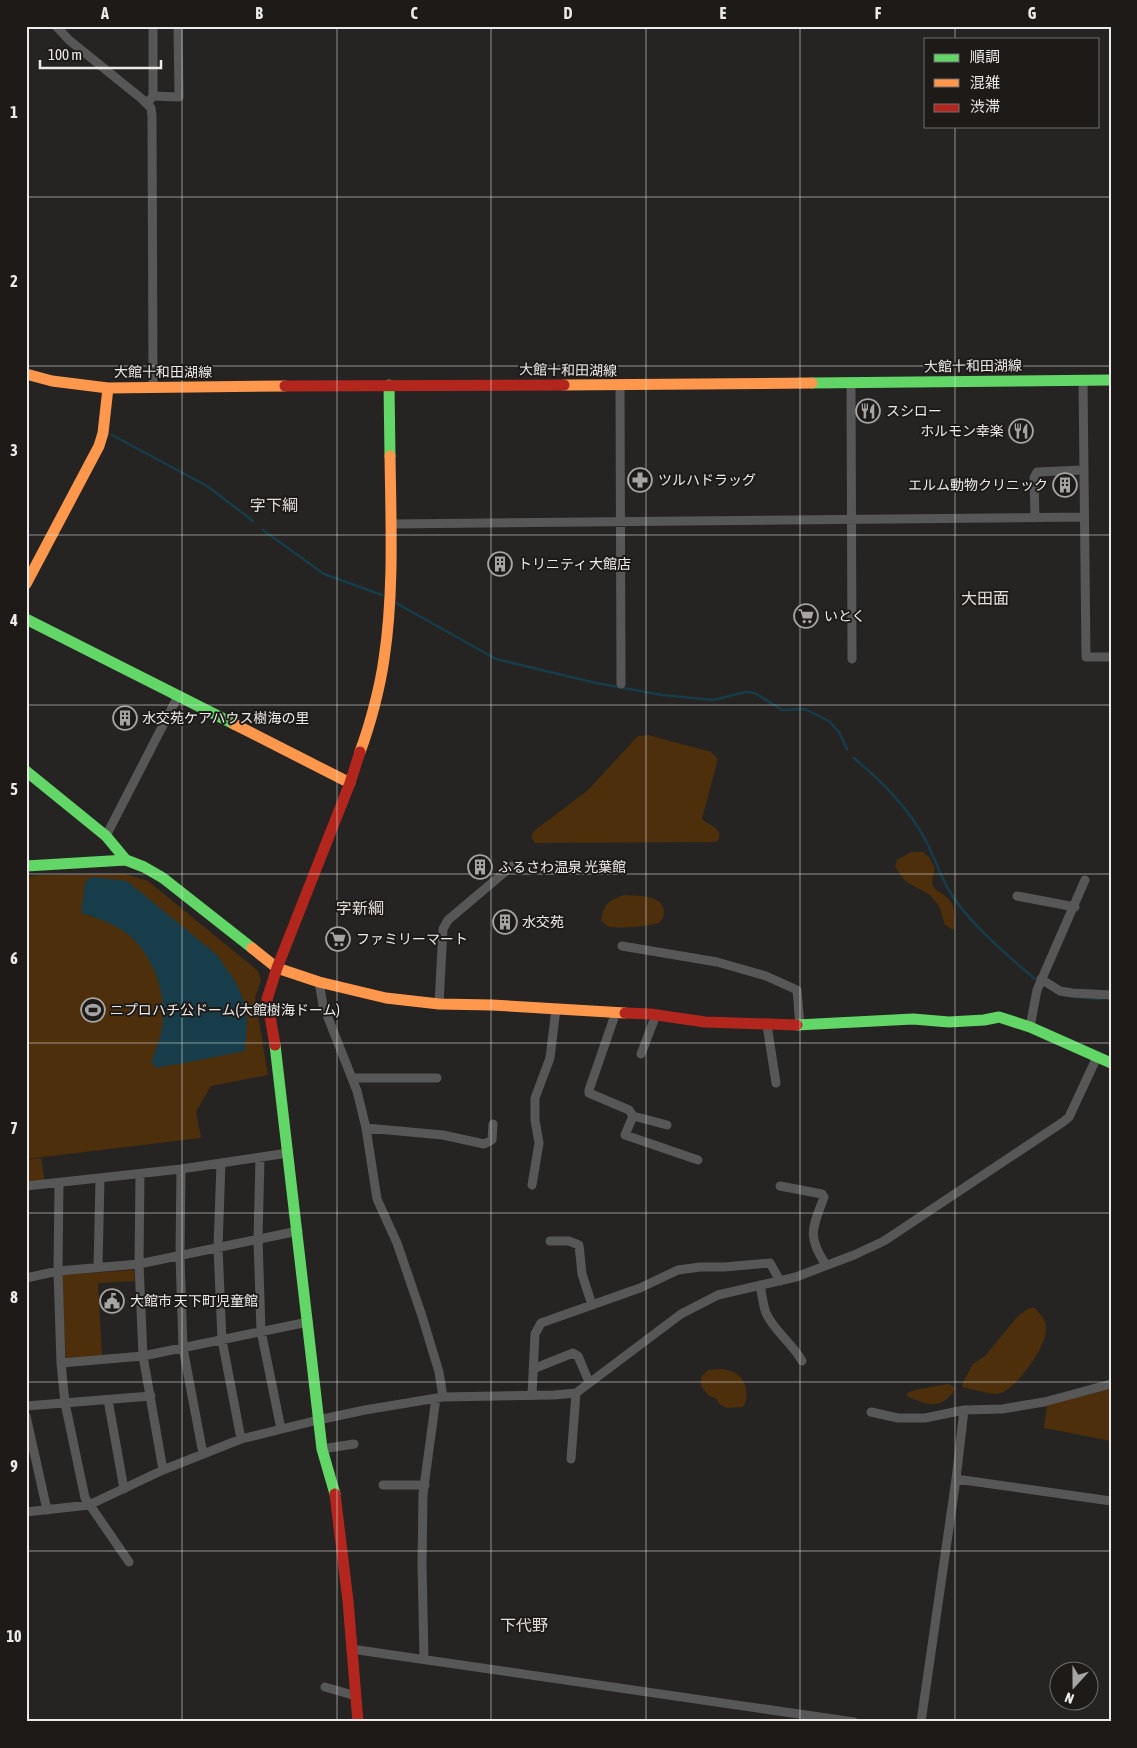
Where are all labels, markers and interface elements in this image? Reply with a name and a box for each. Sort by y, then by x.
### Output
text: A [100,4,109,22]
text: B [255,4,263,22]
text: C [410,4,418,22]
text: D [564,4,573,22]
text: E [720,4,727,22]
text: F [875,4,882,22]
text: G [1028,4,1037,22]
scale bar [40,38,161,70]
legend [924,38,1100,128]
text: 100 m [48,46,82,63]
text: 順調 [970,48,1000,65]
text: 混雑 [970,74,1000,91]
text: 渋滞 [970,98,1000,115]
text: 1 [10,103,18,121]
text: 2 [10,272,18,290]
street label: 大館十和田湖線 [924,357,1022,375]
street label: 大館十和田湖線 [519,361,617,379]
street label: 大館十和田湖線 [114,364,212,380]
restaurant icon: スシロー [855,398,881,424]
place label: スシロー [886,403,942,419]
restaurant icon: ホルモン幸楽 [1008,418,1034,444]
place label: ホルモン幸楽 [920,423,1004,439]
text: 3 [10,441,18,459]
pharmacy icon: ツルハドラッグ [627,467,653,493]
place label: ツルハドラッグ [658,472,756,488]
building icon: エルム動物クリニック [1052,472,1078,498]
place label: エルム動物クリニック [908,477,1048,493]
district label: 字下綱 [250,496,298,514]
building icon: トリニティ 大館店 [487,551,513,577]
place label: トリニティ 大館店 [518,556,631,572]
district label: 大田面 [961,589,1009,607]
supermarket icon: いとく [793,603,819,629]
place label: いとく [824,608,866,624]
text: 4 [9,611,18,629]
building icon: 水交苑ケアハウス樹海の里 [112,705,138,731]
place label: 水交苑ケアハウス樹海の里 [142,710,309,726]
text: 5 [10,780,18,798]
building icon: ふるさわ温泉 光葉館 [467,854,493,880]
place label: ふるさわ温泉 光葉館 [498,859,626,875]
district label: 字新綱 [336,899,384,917]
building icon: 水交苑 [492,909,518,935]
place label: 水交苑 [522,914,564,930]
supermarket icon: ファミリーマート [325,926,351,952]
place label: ファミリーマート [356,931,468,947]
text: 6 [10,949,18,967]
sports icon: ニプロハチ公ドーム(大館樹海ドーム) [80,997,106,1023]
place label: ニプロハチ公ドーム(大館樹海ドーム) [110,1002,340,1018]
text: 7 [10,1119,18,1137]
text: 8 [10,1288,18,1306]
public building icon: 大館市 天下町児童館 [99,1288,125,1314]
place label: 大館市 天下町児童館 [130,1293,258,1309]
text: 9 [10,1457,18,1475]
district label: 下代野 [500,1616,548,1634]
text: 10 [6,1627,22,1645]
north arrow [1050,1660,1100,1710]
text: N [1063,1689,1076,1707]

